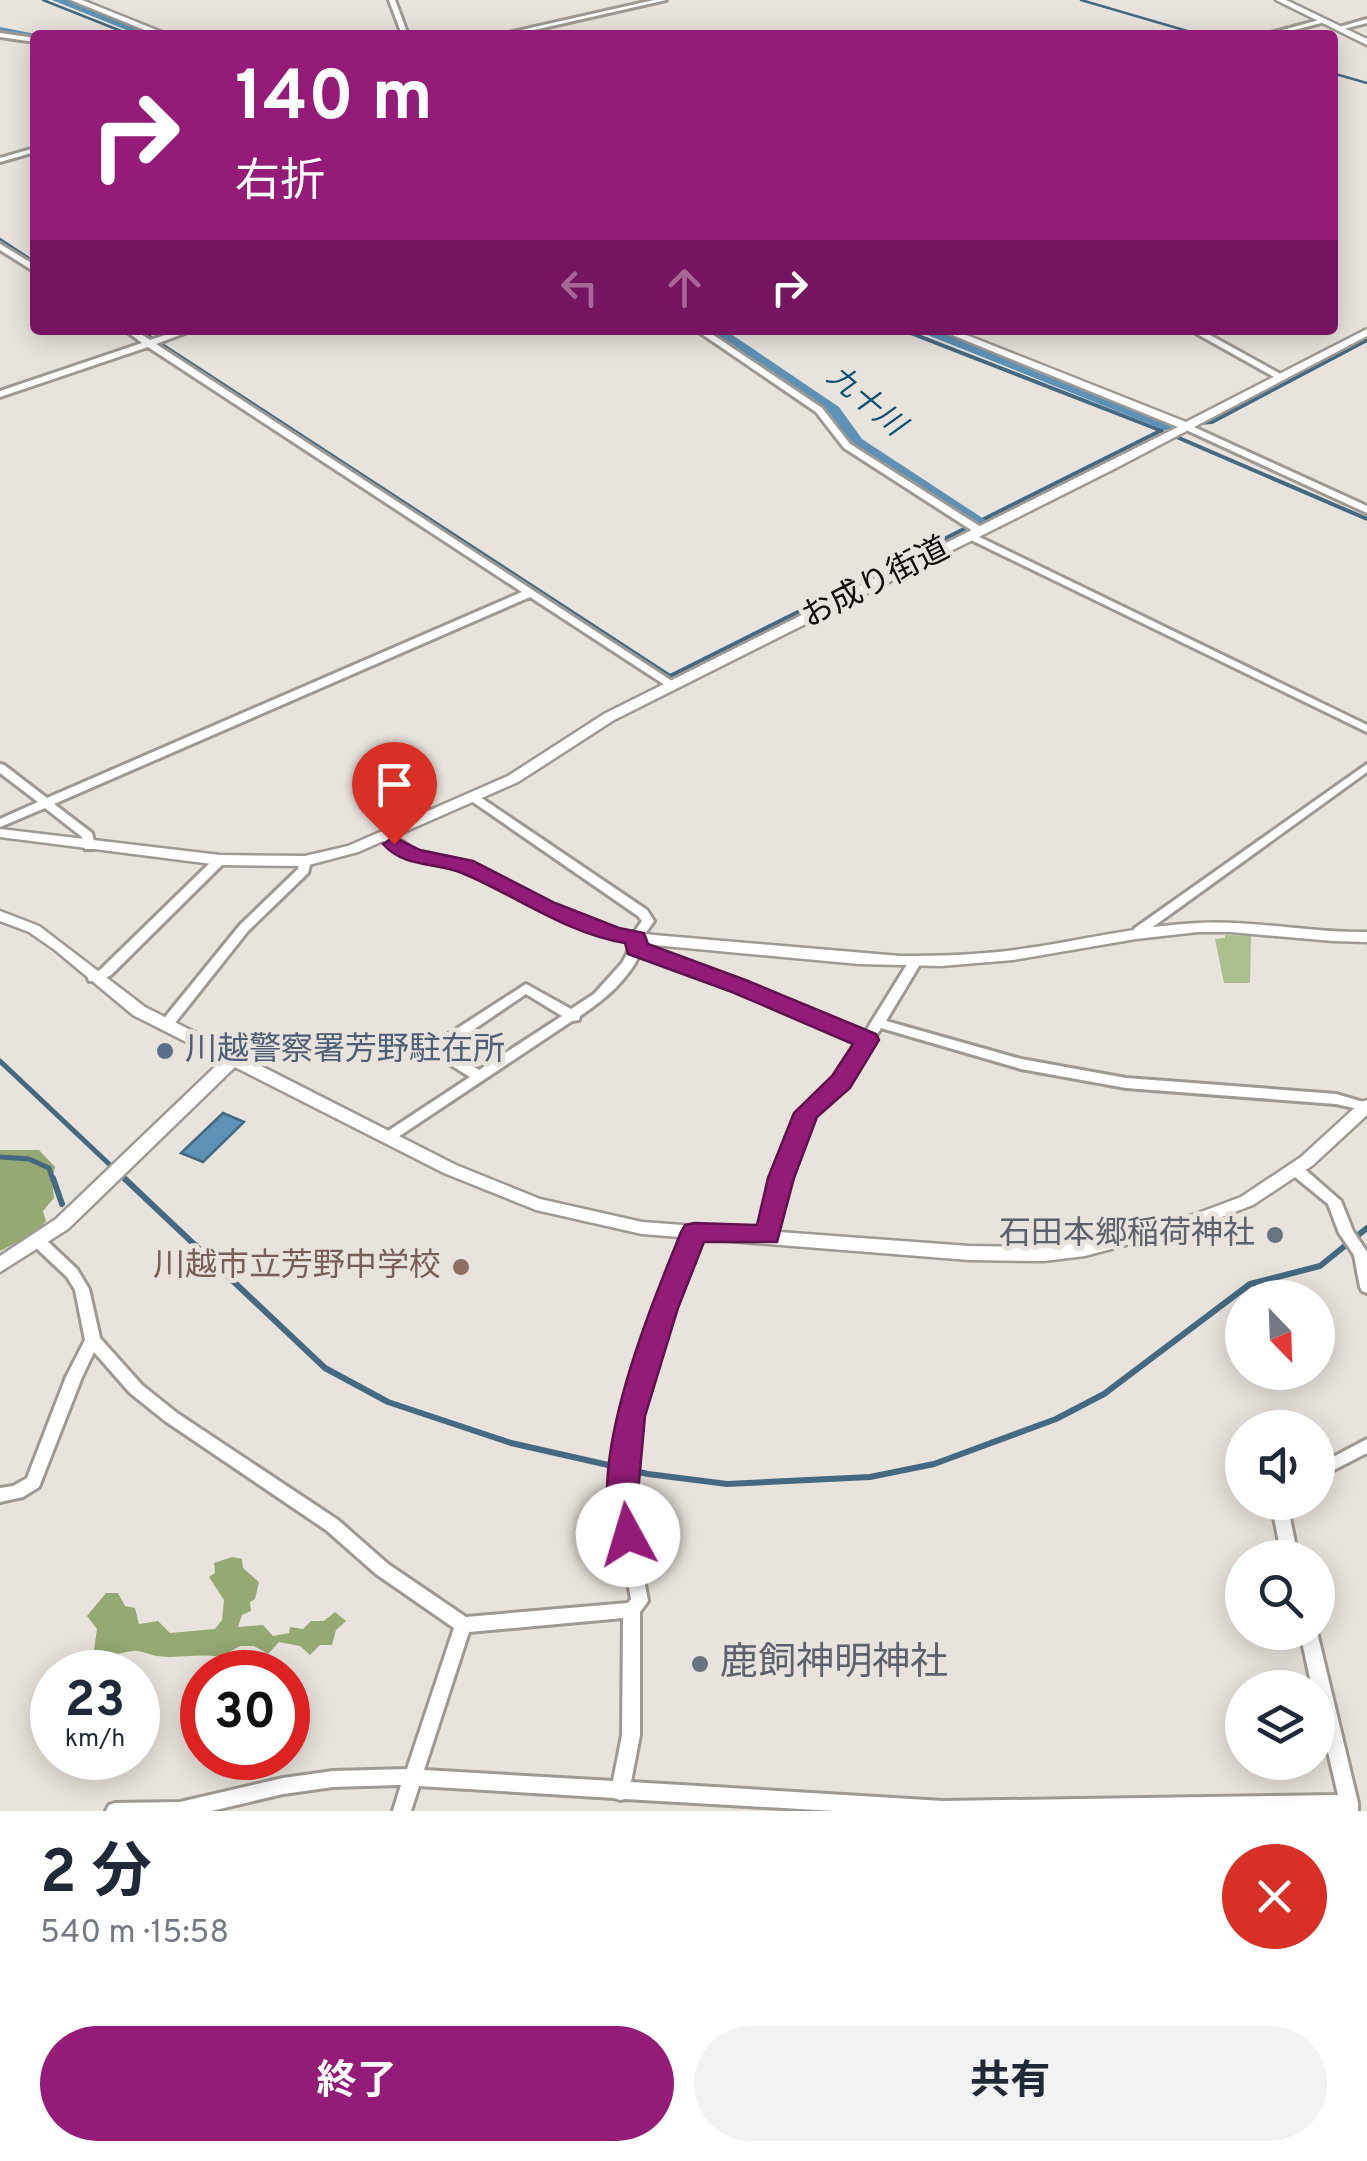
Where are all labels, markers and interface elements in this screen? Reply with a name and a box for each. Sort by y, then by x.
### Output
text: 140 m [235,56,433,145]
icon: right [70,70,200,200]
text: 右折 [235,155,325,212]
icon: left [552,260,607,315]
icon: ahead [657,260,712,315]
icon: right [762,260,817,315]
water label: 九十川 [819,359,914,447]
street label: お成り街道 [796,530,956,638]
pin [352,742,437,845]
icon: arrive [367,757,422,812]
place label: 川越警察署芳野駐在所 [185,1031,505,1071]
marker: 川越警察署芳野駐在所 [154,1040,176,1062]
place label: 石田本郷稲荷神社 [999,1215,1255,1255]
marker: 石田本郷稲荷神社 [1264,1224,1286,1246]
place label: 川越市立芳野中学校 [153,1247,441,1287]
marker: 川越市立芳野中学校 [450,1256,472,1278]
north arrow [1225,1280,1335,1390]
map controls [1225,1280,1335,1780]
button: sound [1225,1410,1335,1520]
position arrow [576,1483,680,1587]
button: search [1225,1540,1335,1650]
place label: 鹿飼神明神社 [720,1640,948,1689]
speed limit sign: 30 [180,1650,310,1780]
marker: 鹿飼神明神社 [689,1653,711,1675]
button: layers [1225,1670,1335,1780]
text: 23 [65,1671,125,1734]
text: km/h [65,1724,125,1756]
text: 2 分 [40,1838,152,1914]
button: close [1222,1844,1327,1949]
text: 540 m · 15:58 [40,1914,229,1954]
button: 終了 [40,2026,674,2141]
button: 共有 [694,2026,1327,2141]

